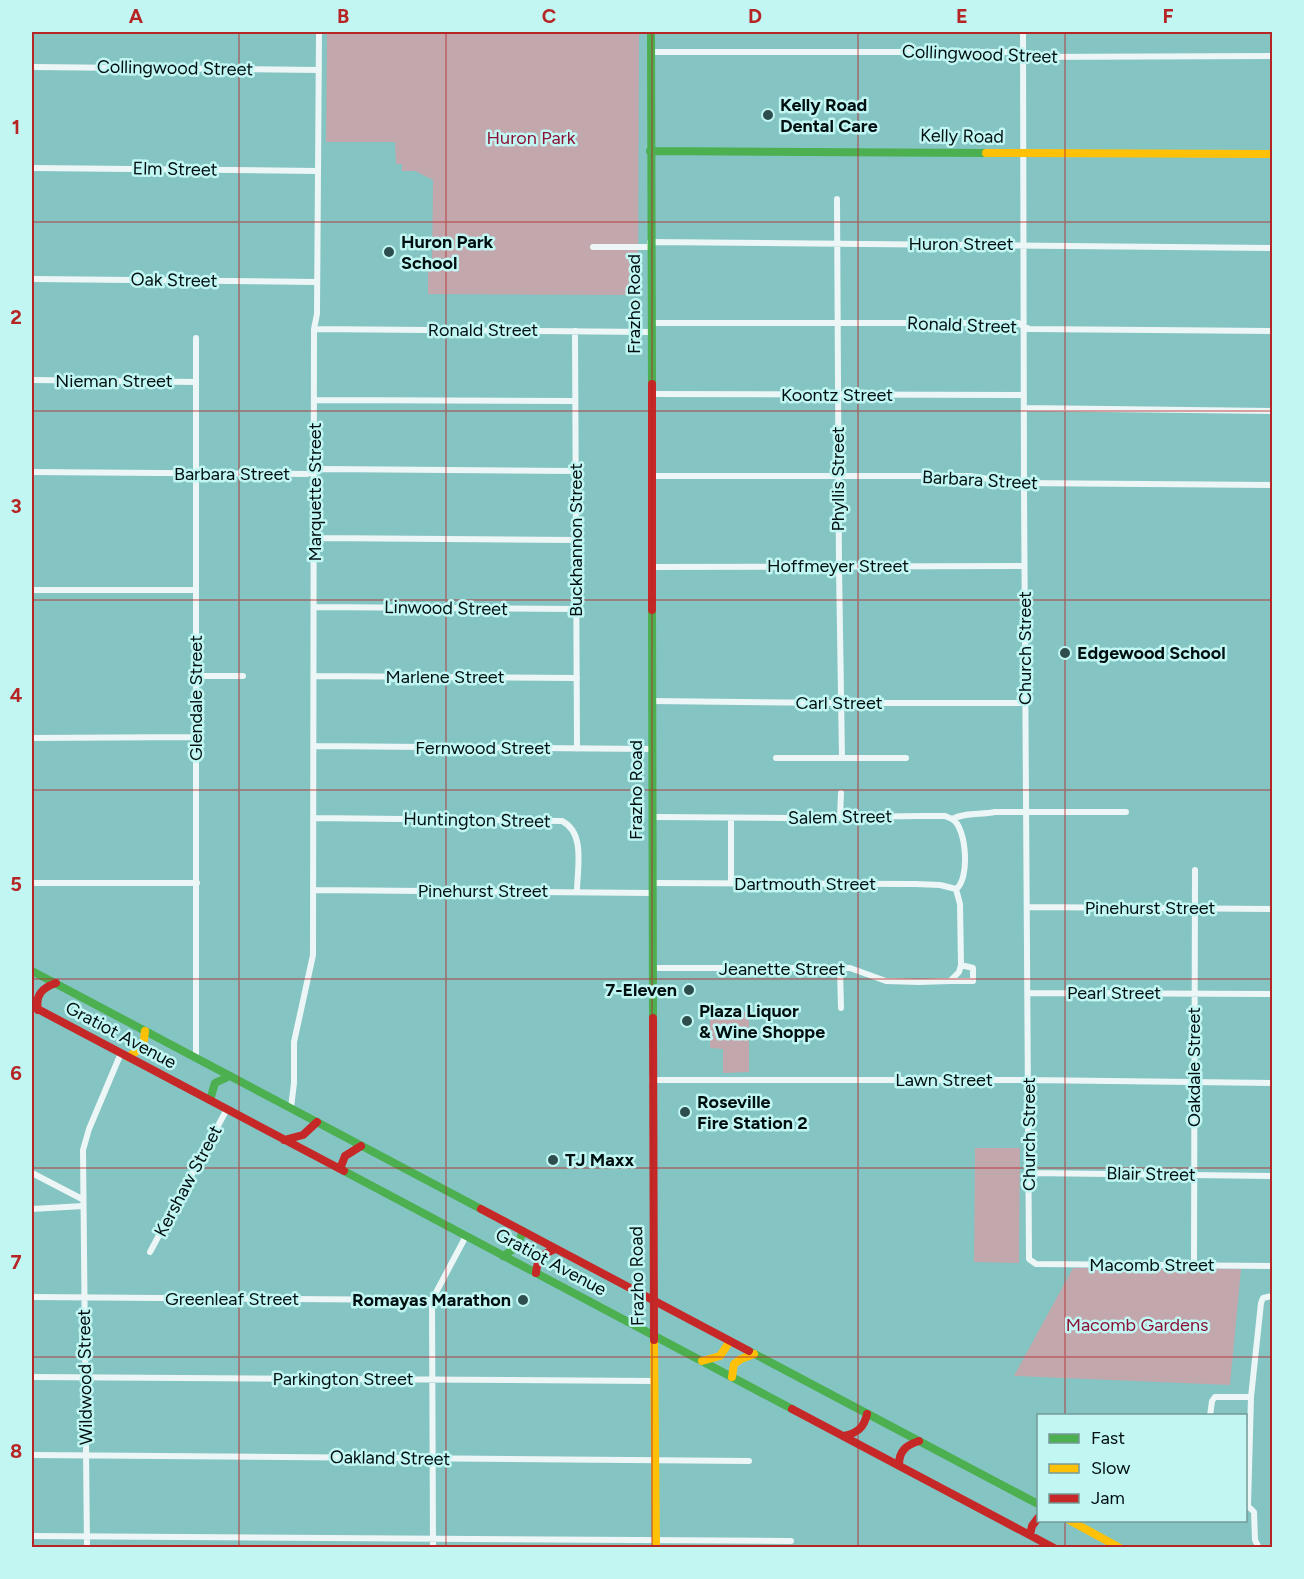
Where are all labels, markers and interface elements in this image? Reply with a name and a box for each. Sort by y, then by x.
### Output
text: A [129,4,144,28]
text: B [337,4,349,28]
text: C [542,4,556,28]
text: D [748,4,762,28]
text: E [956,4,968,28]
text: F [1162,4,1174,28]
street label: Collingwood Street [902,40,1059,68]
street label: Collingwood Street [97,56,254,80]
place label: Kelly Road Dental Care [780,94,878,137]
marker: Kelly Road Dental Care [761,108,775,122]
text: 1 [12,115,20,139]
street label: Kelly Road [920,124,1004,148]
park label: Huron Park [487,127,576,149]
street label: Elm Street [132,157,218,181]
place label: Huron Park School [401,231,494,274]
street label: Huron Street [909,233,1014,255]
marker: Huron Park School [382,245,396,259]
street label: Frazho Road [623,254,645,354]
street label: Oak Street [130,268,218,292]
text: 2 [10,305,22,329]
street label: Ronald Street [907,312,1018,338]
street label: Ronald Street [428,319,538,341]
street label: Nieman Street [55,370,173,392]
street label: Koontz Street [781,384,893,406]
street label: Marquette Street [304,422,326,562]
street label: Phyllis Street [827,426,849,532]
street label: Barbara Street [174,463,290,485]
street label: Buckhannon Street [565,463,587,617]
street label: Barbara Street [921,466,1039,494]
text: 3 [10,494,22,518]
street label: Hoffmeyer Street [767,555,909,577]
street label: Church Street [1014,591,1036,705]
street label: Linwood Street [384,596,508,620]
street label: Glendale Street [185,635,207,761]
place label: Edgewood School [1077,642,1226,664]
marker: Edgewood School [1058,646,1072,660]
street label: Marlene Street [386,666,505,688]
text: 4 [10,683,23,707]
street label: Carl Street [795,692,883,714]
street label: Fernwood Street [415,737,551,759]
street label: Frazho Road [625,740,647,840]
street label: Salem Street [788,805,892,829]
street label: Huntington Street [403,808,551,832]
text: 5 [10,872,22,896]
street label: Dartmouth Street [734,873,876,895]
street label: Pinehurst Street [418,880,549,902]
street label: Pinehurst Street [1085,897,1216,919]
street label: Jeanette Street [719,958,845,980]
place label: 7-Eleven [605,979,677,1001]
street label: Pearl Street [1067,982,1161,1004]
marker: 7-Eleven [682,983,696,997]
street label: Gratiot Avenue [62,997,180,1074]
place label: Plaza Liquor & Wine Shoppe [699,1000,825,1043]
street label: Oakdale Street [1183,1007,1205,1127]
marker: Plaza Liquor & Wine Shoppe [680,1014,694,1028]
text: 6 [10,1061,22,1085]
street label: Lawn Street [895,1069,993,1091]
street label: Church Street [1018,1077,1040,1191]
place label: Roseville Fire Station 2 [697,1091,808,1134]
marker: Roseville Fire Station 2 [678,1105,692,1119]
street label: Kershaw Street [149,1121,227,1241]
place label: TJ Maxx [565,1149,634,1171]
marker: TJ Maxx [546,1153,560,1167]
street label: Blair Street [1106,1162,1196,1186]
street label: Gratiot Avenue [492,1224,610,1301]
street label: Frazho Road [625,1226,649,1326]
text: 7 [10,1250,22,1274]
street label: Macomb Street [1089,1254,1215,1276]
street label: Greenleaf Street [165,1288,299,1310]
place label: Romayas Marathon [352,1289,511,1311]
marker: Romayas Marathon [516,1293,530,1307]
street label: Wildwood Street [73,1309,97,1445]
park label: Macomb Gardens [1066,1314,1208,1336]
street label: Parkington Street [272,1368,414,1390]
legend [1037,1414,1247,1522]
text: Fast [1091,1427,1125,1449]
text: 8 [10,1439,22,1463]
street label: Oakland Street [330,1446,451,1470]
text: Slow [1091,1457,1130,1479]
text: Jam [1091,1487,1125,1509]

